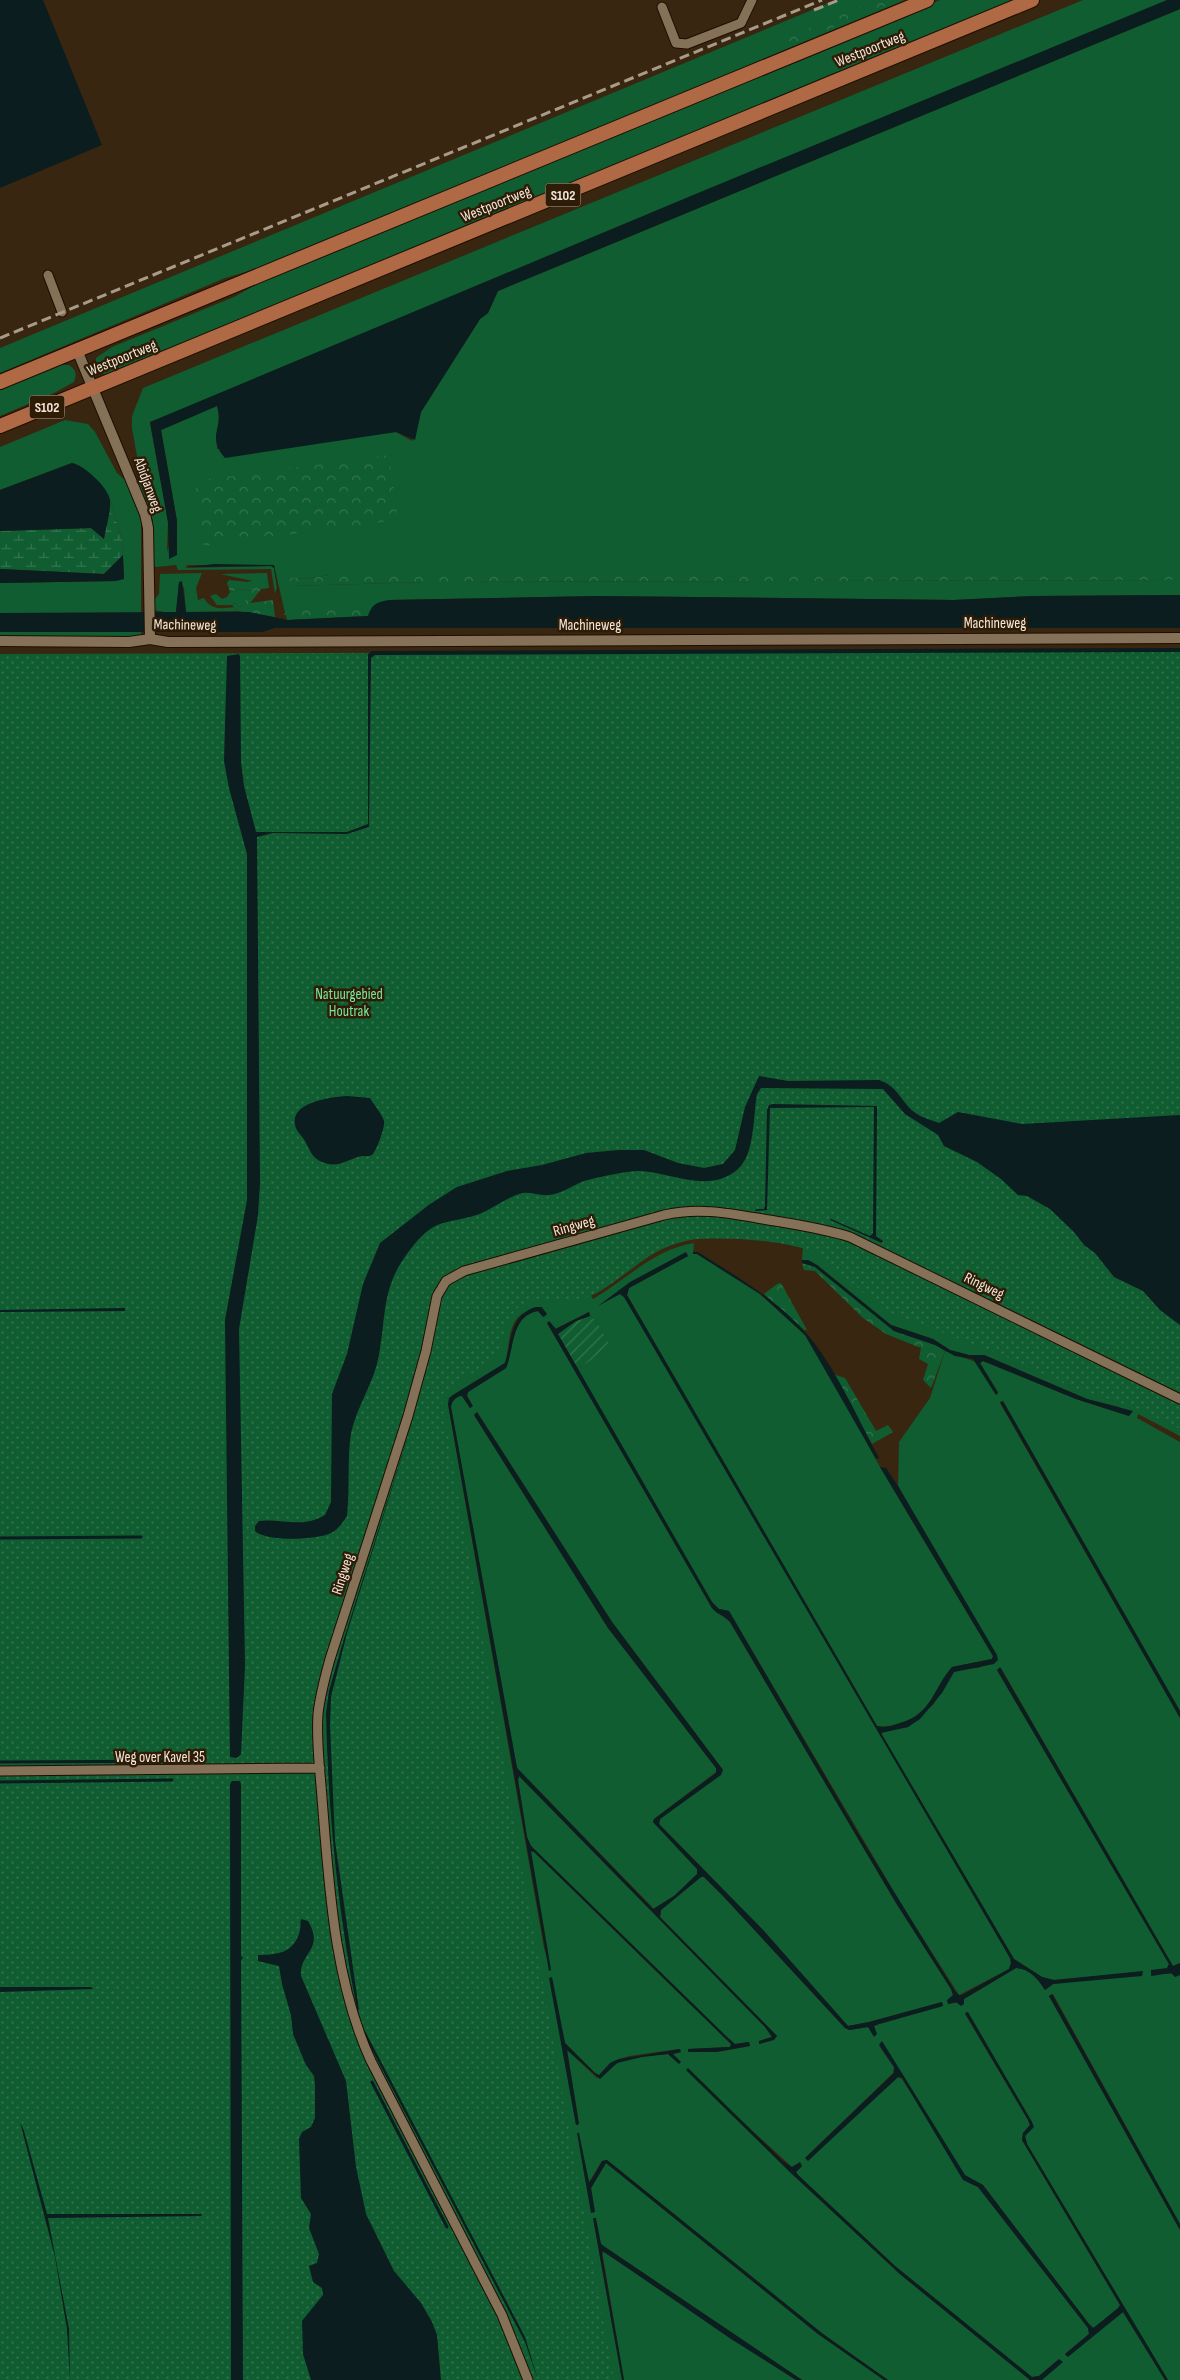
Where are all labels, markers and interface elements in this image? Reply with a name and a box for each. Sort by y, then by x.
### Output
street label: Westpoortweg [832,26,908,72]
street label: Westpoortweg [458,181,534,227]
road number: S102 [546,184,580,206]
street label: Westpoortweg [84,335,160,381]
road number: S102 [30,396,64,418]
street label: Abidjanweg [129,454,167,515]
street label: Machineweg [964,614,1026,633]
street label: Machineweg [154,615,217,635]
street label: Machineweg [559,616,621,635]
park label: Natuurgebied Houtrak [315,985,383,1021]
street label: Ringweg [551,1211,597,1241]
street label: Ringweg [961,1268,1007,1304]
street label: Ringweg [327,1551,359,1597]
street label: Weg over Kavel 35 [115,1748,205,1767]

